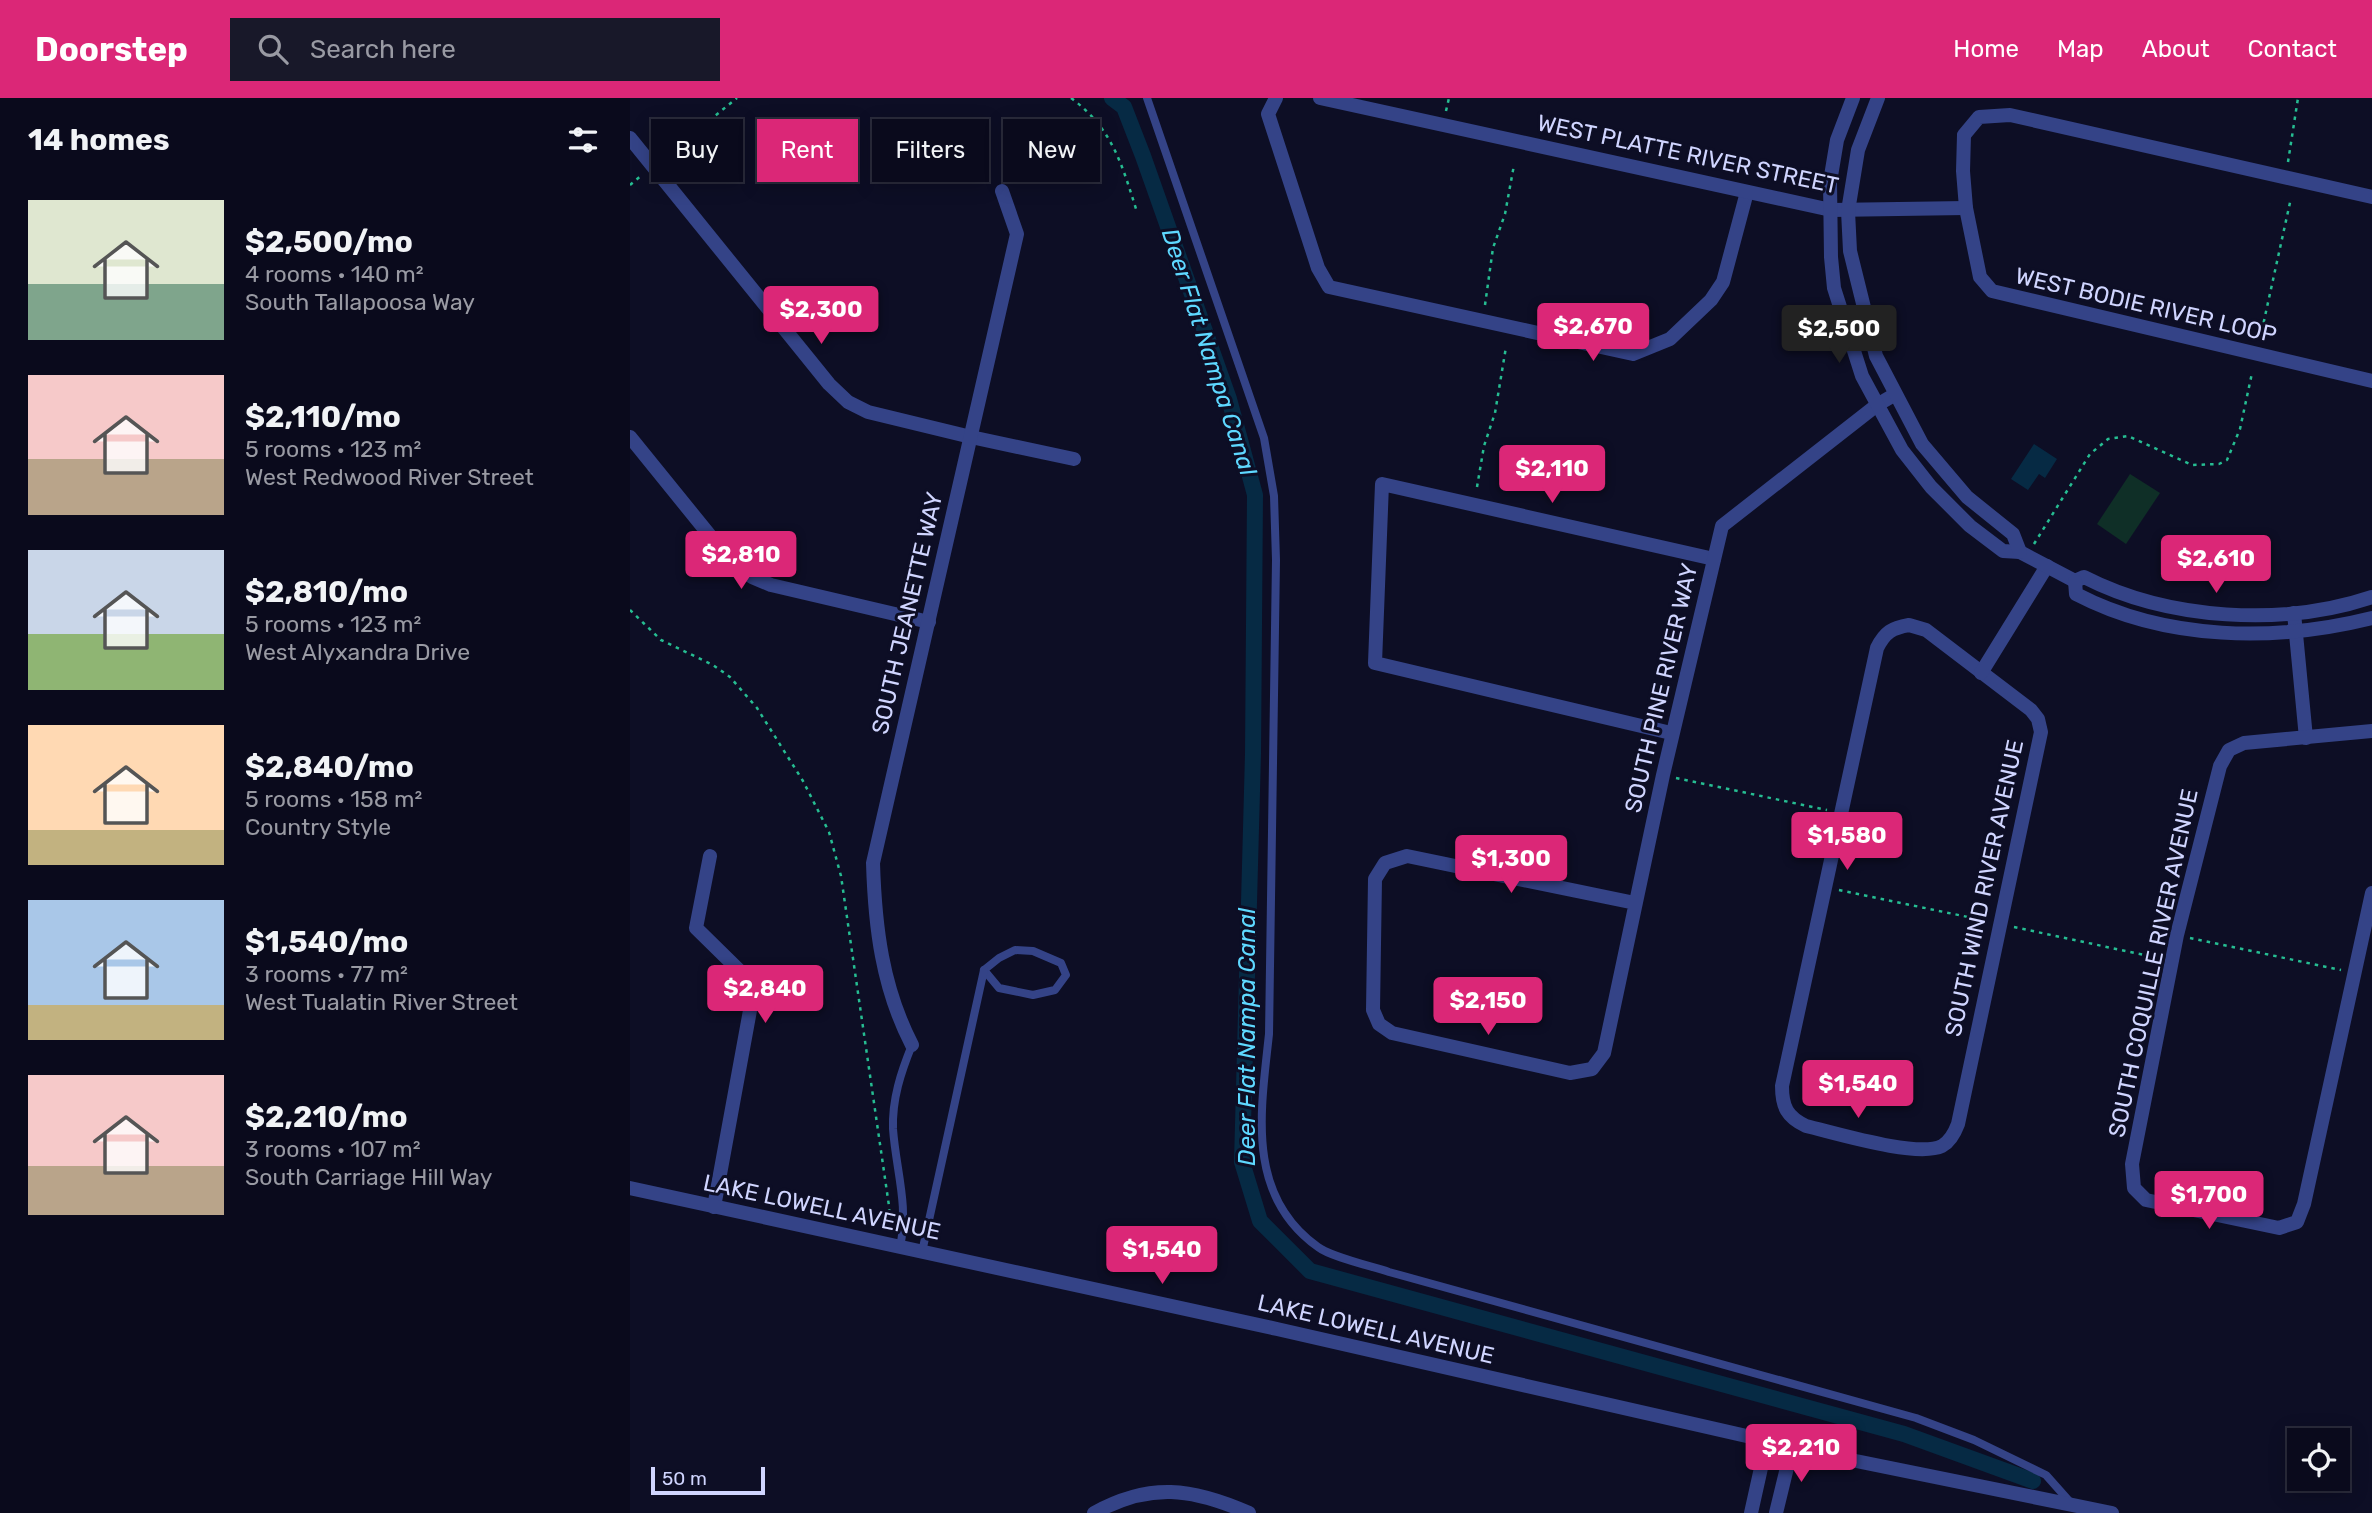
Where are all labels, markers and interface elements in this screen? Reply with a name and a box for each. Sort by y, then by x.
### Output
search box [230,18,720,81]
text: Doorstep [35,30,188,69]
icon: search [254,30,292,68]
text: Search here [310,34,456,65]
text: Home [1953,35,2019,63]
text: Map [2057,35,2104,63]
text: About [2142,35,2210,63]
text: Contact [2248,35,2337,63]
street label: WEST PLATTE RIVER STREET [1535,108,1841,200]
chip: Buy [651,119,743,182]
chip: Rent [757,119,858,182]
chip: Filters [872,119,989,182]
chip: New [1003,119,1100,182]
icon: filters [564,121,602,159]
text: 14 homes [28,122,170,158]
text: $2,500/mo [245,224,413,260]
water label: Deer Flat Nampa Canal [1156,225,1263,480]
icon: home [84,228,168,312]
text: 4 rooms · 140 m² [245,260,424,288]
street label: WEST BODIE RIVER LOOP [2013,261,2279,349]
pin: $2,300 [764,286,878,346]
text: South Tallapoosa Way [245,288,475,316]
text: $2,300 [779,295,863,323]
pin: $2,670 [1536,303,1650,363]
pin: $2,500 [1782,306,1896,365]
text: $2,670 [1553,312,1633,340]
text: $2,500 [1798,314,1880,342]
text: $2,110/mo [245,399,401,435]
icon: home [84,403,168,487]
text: 5 rooms · 123 m² [245,435,421,463]
pin: $2,110 [1495,446,1609,505]
text: $2,110 [1515,454,1589,482]
text: West Redwood River Street [245,463,534,491]
street label: SOUTH JEANETTE WAY [866,489,949,737]
pin: $2,810 [684,532,798,591]
pin: $2,610 [2159,536,2273,595]
text: $2,810 [701,540,781,568]
text: $2,610 [2177,544,2255,572]
street label: SOUTH PINE RIVER WAY [1619,560,1703,815]
text: $2,810/mo [245,574,408,610]
icon: home [84,578,168,662]
text: 5 rooms · 123 m² [245,610,421,638]
text: West Alyxandra Drive [245,638,470,666]
street label: SOUTH WIND RIVER AVENUE [1939,737,2029,1039]
text: $2,840/mo [245,749,414,785]
icon: home [84,753,168,837]
text: 5 rooms · 158 m² [245,785,422,813]
street label: SOUTH COQUILLE RIVER AVENUE [2102,786,2204,1140]
pin: $1,580 [1790,812,1904,872]
text: Country Style [245,813,391,841]
text: $1,580 [1807,821,1887,849]
pin: $1,300 [1454,836,1568,895]
text: $1,300 [1471,844,1551,872]
water label: Deer Flat Nampa Canal [1233,907,1261,1166]
text: $1,540/mo [245,924,408,960]
icon: home [84,928,168,1012]
text: 3 rooms · 77 m² [245,960,408,988]
pin: $2,840 [708,965,822,1025]
text: $2,840 [723,974,807,1002]
pin: $2,150 [1431,978,1545,1037]
text: $2,150 [1449,986,1527,1014]
text: West Tualatin River Street [245,988,518,1016]
pin: $1,540 [1801,1060,1915,1120]
text: $1,540 [1818,1069,1898,1097]
text: $2,210/mo [245,1099,408,1135]
icon: home [84,1103,168,1187]
text: 3 rooms · 107 m² [245,1135,421,1163]
text: South Carriage Hill Way [245,1163,492,1191]
street label: LAKE LOWELL AVENUE [701,1168,943,1246]
pin: $1,700 [2152,1172,2266,1231]
text: $1,700 [2171,1180,2247,1208]
pin: $1,540 [1105,1226,1219,1286]
text: $1,540 [1122,1235,1202,1263]
street label: LAKE LOWELL AVENUE [1255,1288,1497,1370]
pin: $2,210 [1744,1424,1858,1484]
map controls [2287,1428,2350,1491]
button: locate [2287,1428,2350,1491]
text: $2,210 [1762,1433,1840,1461]
scale bar [651,1464,765,1496]
text: 50 m [662,1467,707,1490]

